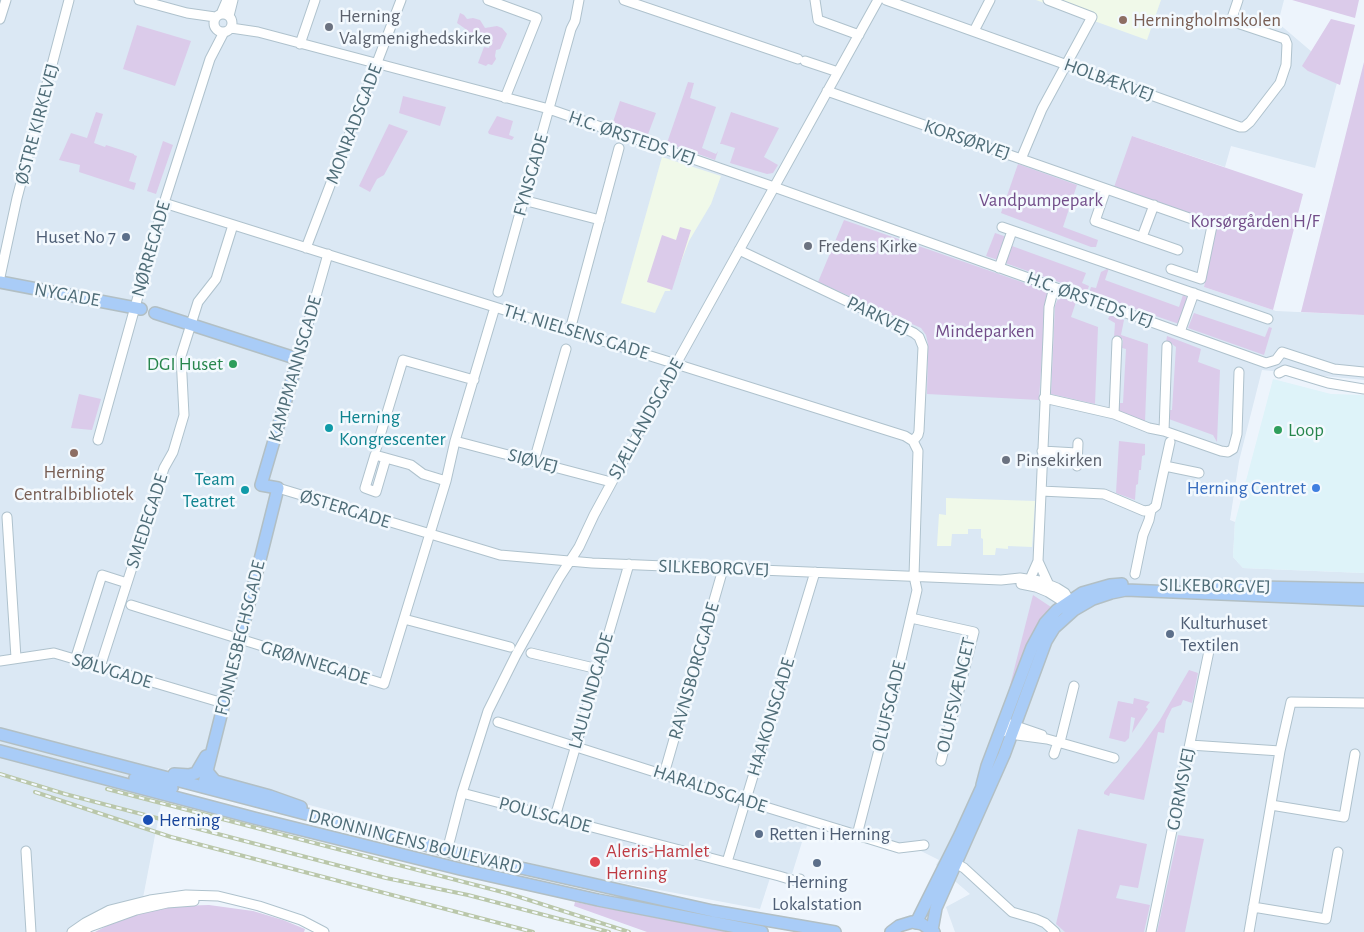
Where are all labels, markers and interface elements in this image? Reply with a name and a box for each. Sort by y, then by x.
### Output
place label: Herning Valgmenighedskirke [339,5,491,49]
place label: Herningholmskolen [1133,9,1281,31]
marker: Herningholmskolen [1117,14,1129,26]
marker: Herning Valgmenighedskirke [323,21,335,33]
street label: HOLBÆKVEJ [1061,53,1157,107]
street label: ØSTRE KIRKEVEJ [10,61,64,187]
street label: MONRADSGADE [321,61,387,187]
street label: H.C. ØRSTEDS VEJ [565,106,699,170]
street label: KORSØRVEJ [921,115,1013,165]
street label: FYNSGADE [508,131,554,219]
park label: Vandpumpepark [979,189,1103,211]
street label: NØRREGADE [126,199,176,299]
park label: Korsørgården H/F [1190,210,1320,232]
place label: Huset No 7 [36,226,116,248]
marker: Huset No 7 [120,231,132,243]
place label: Fredens Kirke [818,235,917,257]
marker: Fredens Kirke [802,240,814,252]
street label: H.C. ØRSTEDS VEJ [1024,267,1156,333]
street label: NYGADE [32,278,102,312]
street label: PARKVEJ [843,291,913,341]
street label: KAMPMANNSGADE [263,293,327,445]
street label: TH. NIELSENS GADE [500,299,652,365]
park label: Mindeparken [935,320,1035,342]
place label: DGI Huset [147,353,223,375]
street label: SJÆLLANDSGADE [603,354,689,484]
marker: DGI Huset [227,358,239,370]
place label: Herning Kongrescenter [339,406,446,450]
place label: Loop [1288,419,1324,441]
marker: Herning Kongrescenter [323,422,335,434]
marker: Loop [1272,424,1284,436]
street label: SIØVEJ [505,443,561,479]
marker: Herning Centralbibliotek [68,447,80,459]
place label: Pinsekirken [1016,449,1102,471]
marker: Pinsekirken [1000,454,1012,466]
place label: Herning Centralbibliotek [14,461,134,505]
place label: Team Teatret [182,468,235,512]
street label: SMEDEGADE [121,471,173,571]
place label: Herning Centret [1187,477,1306,499]
marker: Herning Centret [1310,482,1322,494]
marker: Team Teatret [239,484,251,496]
street label: ØSTERGADE [297,484,393,534]
street label: SILKEBORGVEJ [658,555,770,581]
street label: FONNESBECHSGADE [210,558,270,718]
street label: SILKEBORGVEJ [1159,574,1271,598]
street label: RAVNSBORGGADE [664,600,724,742]
place label: Kulturhuset Textilen [1180,612,1268,656]
marker: Kulturhuset Textilen [1164,628,1176,640]
street label: LAULUNDGADE [564,630,618,752]
street label: OLUFSVÆNGET [932,635,980,755]
street label: GRØNNEGADE [258,636,372,690]
street label: SØLVGADE [69,648,155,694]
street label: HAAKONSGADE [742,655,800,779]
street label: OLUFSGADE [867,658,911,754]
street label: GORMSVEJ [1162,746,1200,832]
street label: HARALDSGADE [650,760,770,818]
street label: POULSGADE [496,792,594,838]
street label: DRONNINGENS BOULEVARD [306,804,524,880]
place label: Herning [159,809,220,831]
marker: Herning [141,813,155,827]
place label: Retten i Herning [769,823,890,845]
marker: Retten i Herning [753,828,765,840]
place label: Aleris-Hamlet Herning [606,840,709,884]
marker: Aleris-Hamlet Herning [588,855,602,869]
marker: Herning Lokalstation [811,857,823,869]
place label: Herning Lokalstation [772,871,862,915]

